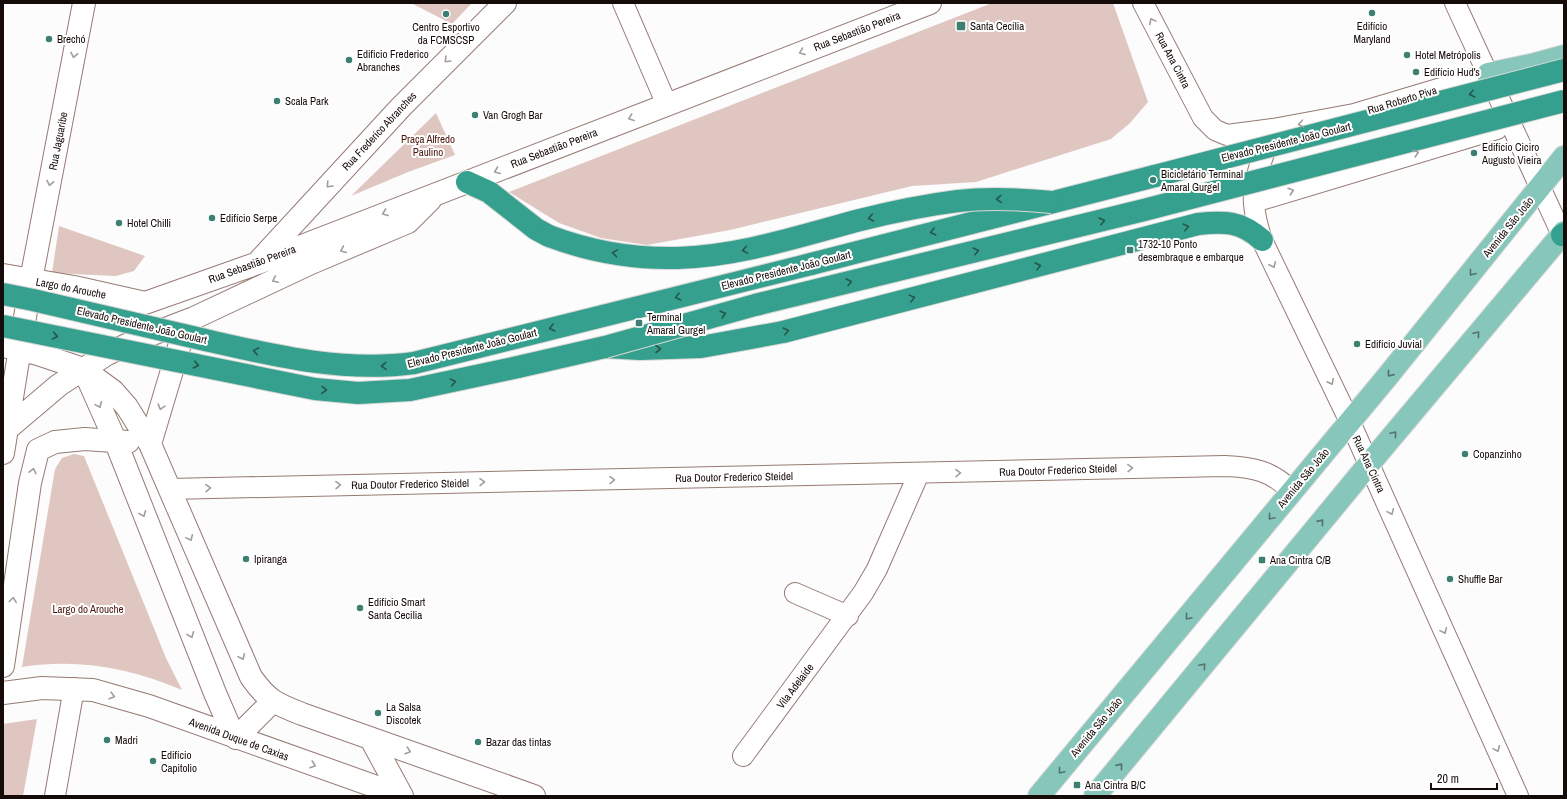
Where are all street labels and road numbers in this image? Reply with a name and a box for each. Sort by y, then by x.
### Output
street label: Rua Sebastião Pereira [812,8,902,54]
street label: Rua Ana Cintra [1152,29,1194,91]
street label: Rua Roberto Piva [1366,83,1438,117]
street label: Rua Frederico Abranches [339,88,419,173]
street label: Rua Jaguaribe [45,111,71,171]
street label: Elevado Presidente João Goulart [1220,119,1353,165]
street label: Rua Sebastião Pereira [509,125,599,171]
street label: Avenida São João [1479,194,1537,261]
street label: Rua Sebastião Pereira [206,242,298,286]
street label: Elevado Presidente João Goulart [720,247,853,293]
street label: Largo do Arouche [35,274,107,302]
street label: Elevado Presidente João Goulart [76,303,209,347]
street label: Elevado Presidente João Goulart [406,325,539,371]
street label: Rua Ana Cintra [1350,433,1388,495]
street label: Avenida São João [1273,445,1332,511]
street label: Rua Doutor Frederico Steidel [999,461,1117,479]
street label: Rua Doutor Frederico Steidel [675,469,793,485]
street label: Rua Doutor Frederico Steidel [351,476,469,492]
street label: Vila Adelaíde [773,661,817,711]
street label: Avenida São João [1066,694,1125,760]
street label: Avenida Duque de Caxias [186,714,291,764]

